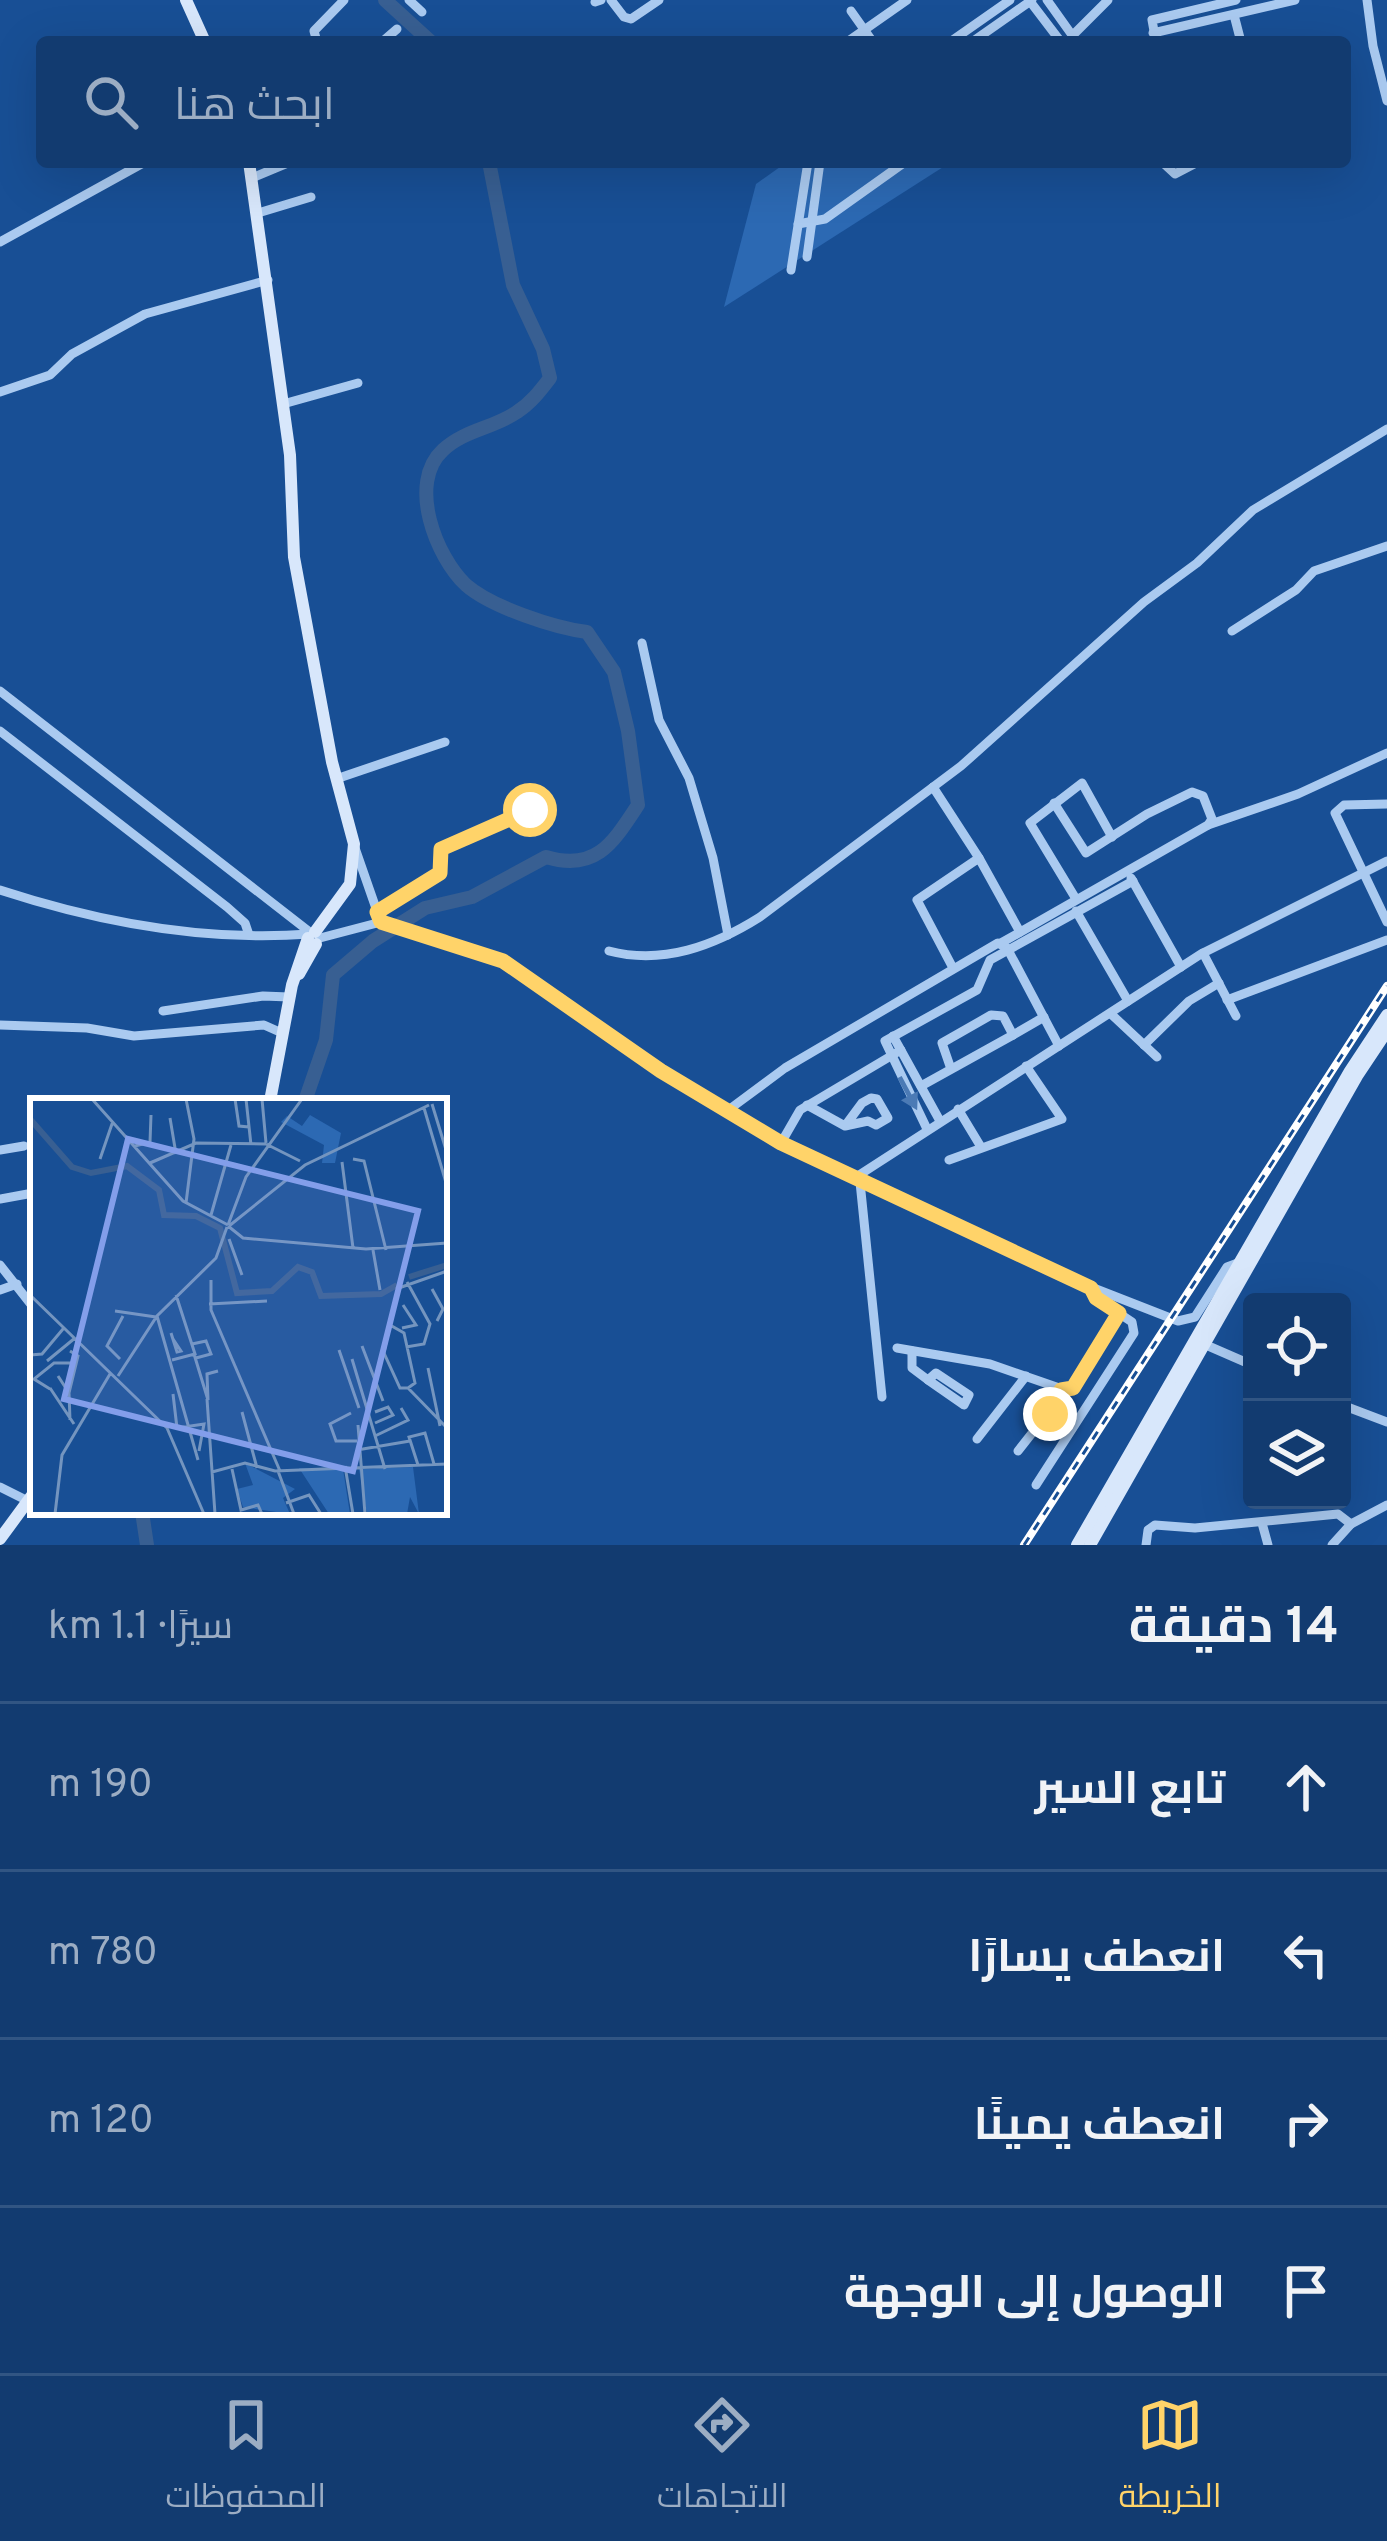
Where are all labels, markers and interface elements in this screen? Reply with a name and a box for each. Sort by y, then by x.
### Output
search box [36,36,1351,168]
icon: search [78,69,144,135]
text: ابحث هنا [174,79,335,136]
route start [503,783,557,837]
one-way arrow [898,1075,918,1110]
inset map [30,1098,447,1515]
map controls [1243,1293,1351,1509]
button: locate [1243,1293,1351,1401]
route end [1023,1387,1077,1441]
button: layers [1243,1401,1351,1509]
text: 14 دقيقة [1129,1597,1339,1662]
text: سيرًا · 1.1 km [48,1604,233,1653]
icon: ahead [1273,1754,1339,1820]
text: 190 m [48,1762,153,1811]
text: تابع السير [1035,1763,1225,1820]
icon: left [1273,1922,1339,1988]
text: 780 m [48,1930,158,1979]
text: انعطف يسارًا [968,1931,1225,1988]
icon: right [1273,2090,1339,2156]
text: 120 m [48,2098,154,2147]
text: انعطف يمينًا [974,2099,1225,2156]
icon: arrive [1273,2258,1339,2324]
text: الوصول إلى الوجهة [844,2267,1225,2324]
tab: المحفوظات [165,2392,326,2526]
tab: الاتجاهات [657,2392,788,2526]
tab: الخريطة [1119,2392,1222,2526]

